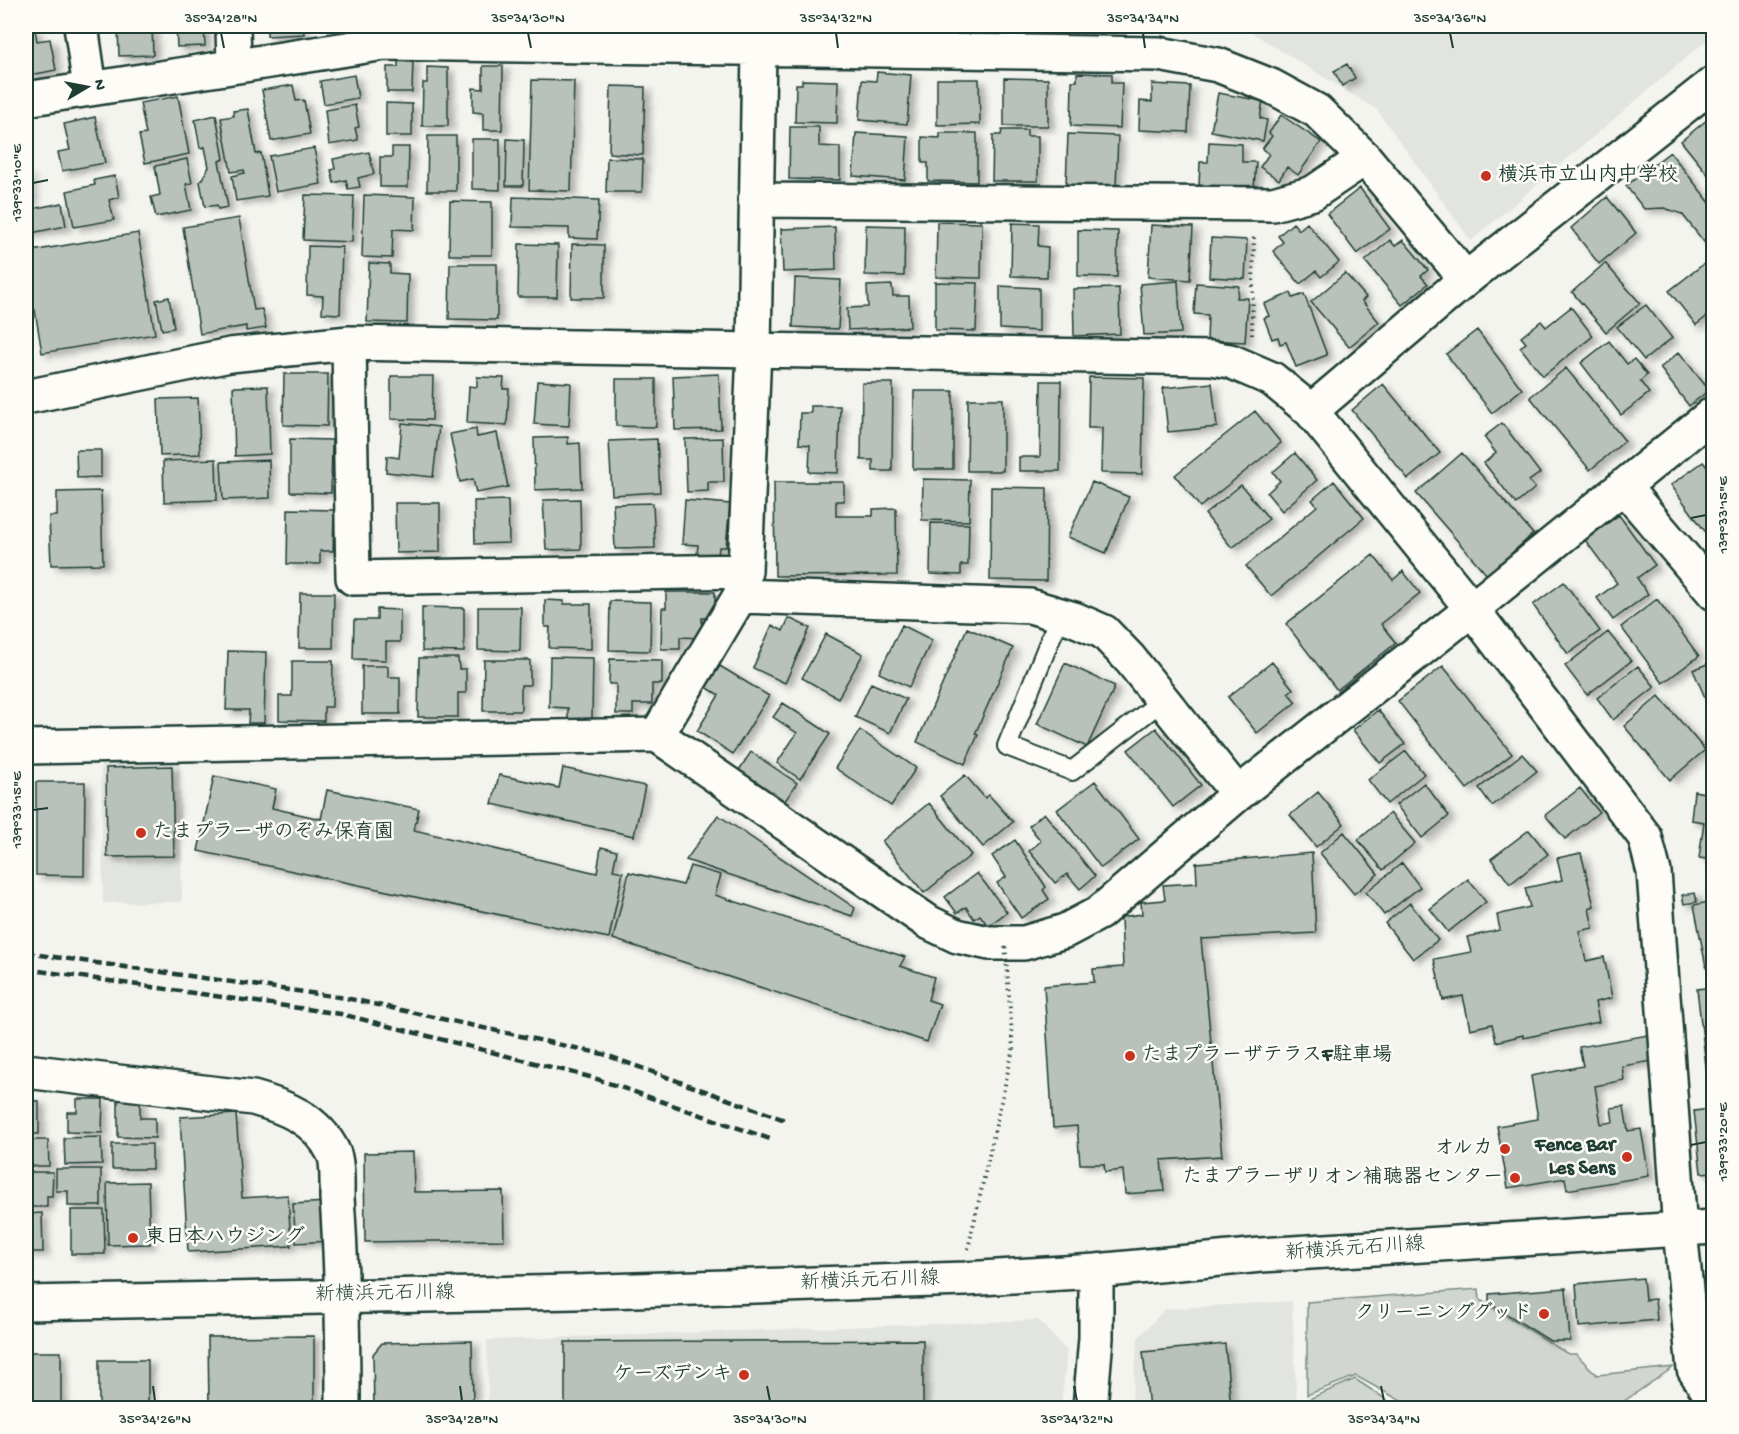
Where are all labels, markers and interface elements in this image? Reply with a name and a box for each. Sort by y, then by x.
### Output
text: 35°34'28"N [184,10,258,28]
text: 35°34'30"N [490,10,565,28]
text: 35°34'32"N [799,10,872,28]
text: 35°34'34"N [1106,10,1179,28]
text: 35°34'36"N [1413,10,1486,28]
north arrow [57,57,117,117]
text: N [88,78,109,92]
text: 139°33'10"E [9,144,27,223]
place label: 横浜市立山内中学校 [1498,163,1678,188]
marker: 横浜市立山内中学校 [1479,169,1493,183]
text: 139°33'15"E [1715,476,1733,555]
text: 139°33'15"E [9,771,27,850]
place label: たまプラーザのぞみ保育園 [153,820,394,845]
marker: たまプラーザのぞみ保育園 [134,826,148,840]
place label: たまプラーザテラスF駐車場 [1142,1043,1392,1068]
marker: たまプラーザテラスF駐車場 [1123,1049,1137,1063]
text: 139°33'20"E [1715,1102,1733,1182]
place label: Fence Bar Les Sens [1534,1135,1617,1181]
place label: オルカ [1434,1137,1493,1161]
marker: オルカ [1498,1142,1512,1156]
marker: Fence Bar Les Sens [1620,1150,1634,1164]
place label: たまプラーザリオン補聴器センター [1182,1165,1503,1190]
marker: たまプラーザリオン補聴器センター [1508,1171,1522,1185]
place label: 東日本ハウジング [145,1225,305,1250]
marker: 東日本ハウジング [126,1231,140,1245]
street label: 新横浜元石川線 [1284,1233,1426,1266]
street label: 新横浜元石川線 [800,1267,940,1296]
street label: 新横浜元石川線 [315,1281,455,1308]
place label: クリーニンググッド [1354,1301,1532,1326]
marker: クリーニンググッド [1537,1307,1551,1321]
place label: ケーズデンキ [614,1363,732,1387]
marker: ケーズデンキ [737,1368,751,1382]
text: 35°34'26"N [118,1411,191,1429]
text: 35°34'28"N [425,1411,499,1429]
text: 35°34'30"N [732,1411,807,1429]
text: 35°34'32"N [1040,1411,1113,1429]
text: 35°34'34"N [1347,1411,1420,1429]

